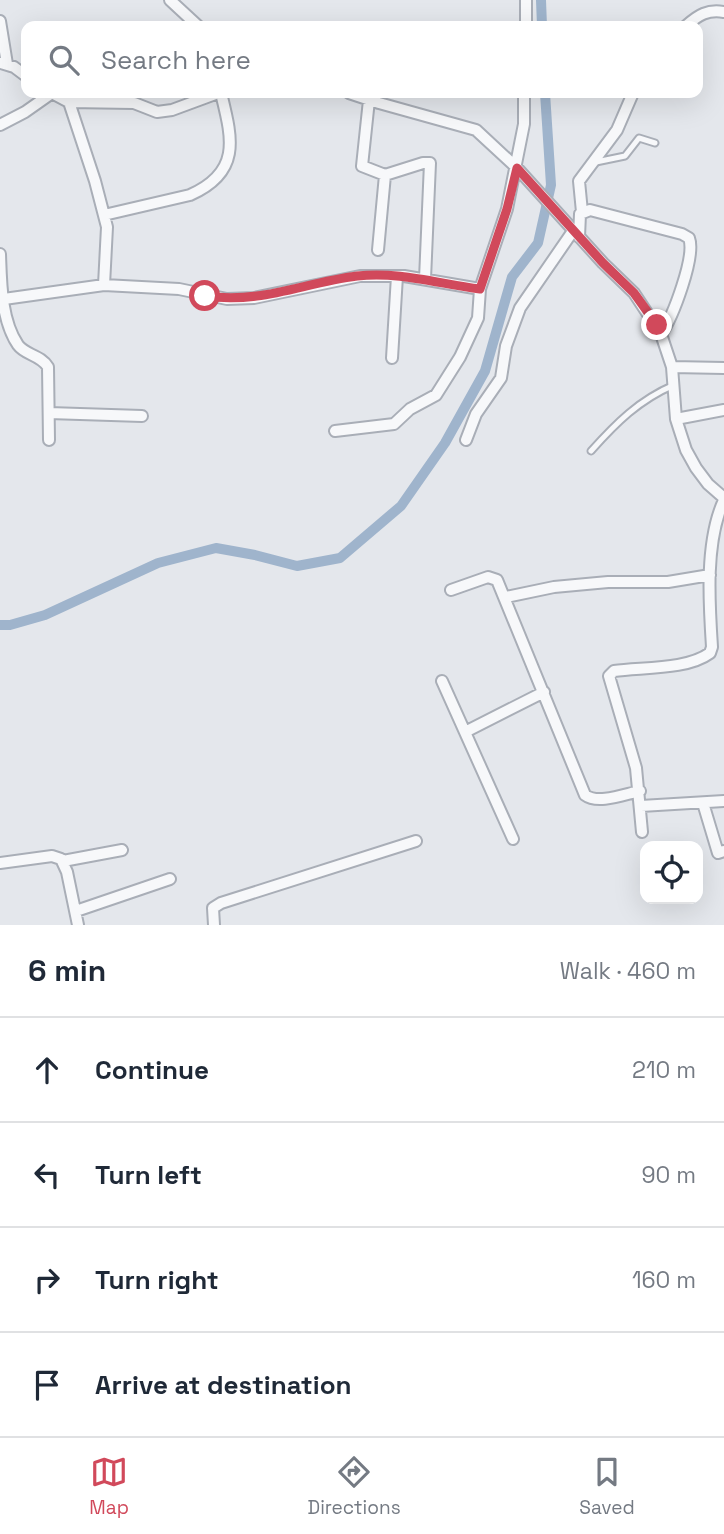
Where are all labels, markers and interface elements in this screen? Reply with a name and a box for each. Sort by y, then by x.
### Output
search box [21,21,703,98]
icon: search [45,41,83,79]
text: Search here [101,43,251,77]
route start [189,280,220,311]
route end [641,309,672,340]
map controls [640,841,703,904]
button: locate [640,841,703,904]
text: 6 min [28,951,106,990]
text: Walk · 460 m [560,956,696,986]
icon: ahead [28,1051,66,1089]
text: Continue [95,1053,209,1087]
text: 210 m [632,1055,696,1085]
icon: left [28,1156,66,1194]
text: Turn left [95,1158,202,1192]
text: 90 m [641,1160,696,1190]
icon: right [28,1261,66,1299]
text: Turn right [95,1263,219,1297]
text: 160 m [632,1265,696,1295]
icon: arrive [28,1366,66,1404]
text: Arrive at destination [95,1368,352,1402]
tab: Map [89,1453,129,1520]
tab: Directions [308,1453,401,1520]
tab: Saved [579,1453,635,1520]

